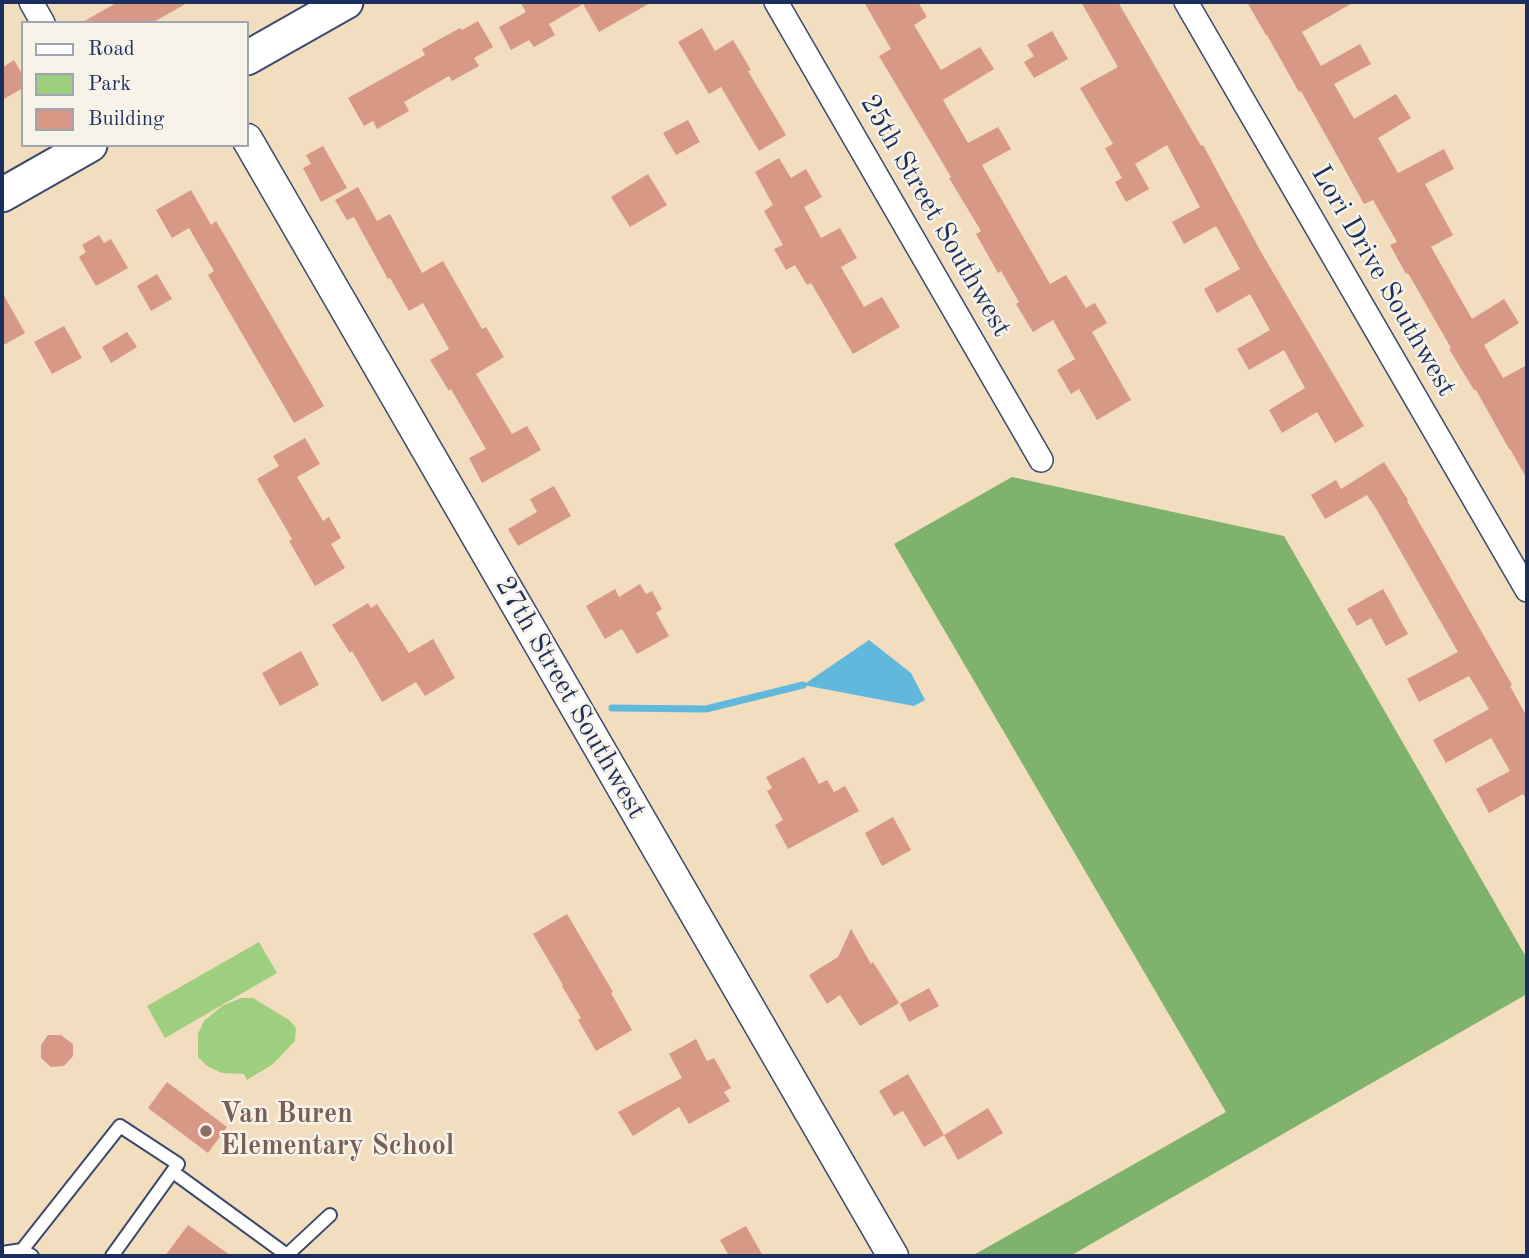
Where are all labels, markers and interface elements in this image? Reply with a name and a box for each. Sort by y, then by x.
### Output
legend [21,21,248,147]
text: Road [88,39,135,60]
text: Park [88,74,131,95]
street label: 25th Street Southwest [852,89,1018,343]
text: Building [88,109,164,130]
street label: Lori Drive Southwest [1303,160,1463,402]
street label: 27th Street Southwest [487,571,653,825]
place label: Van Buren Elementary School [220,1098,454,1164]
marker: Van Buren Elementary School [198,1123,214,1139]

